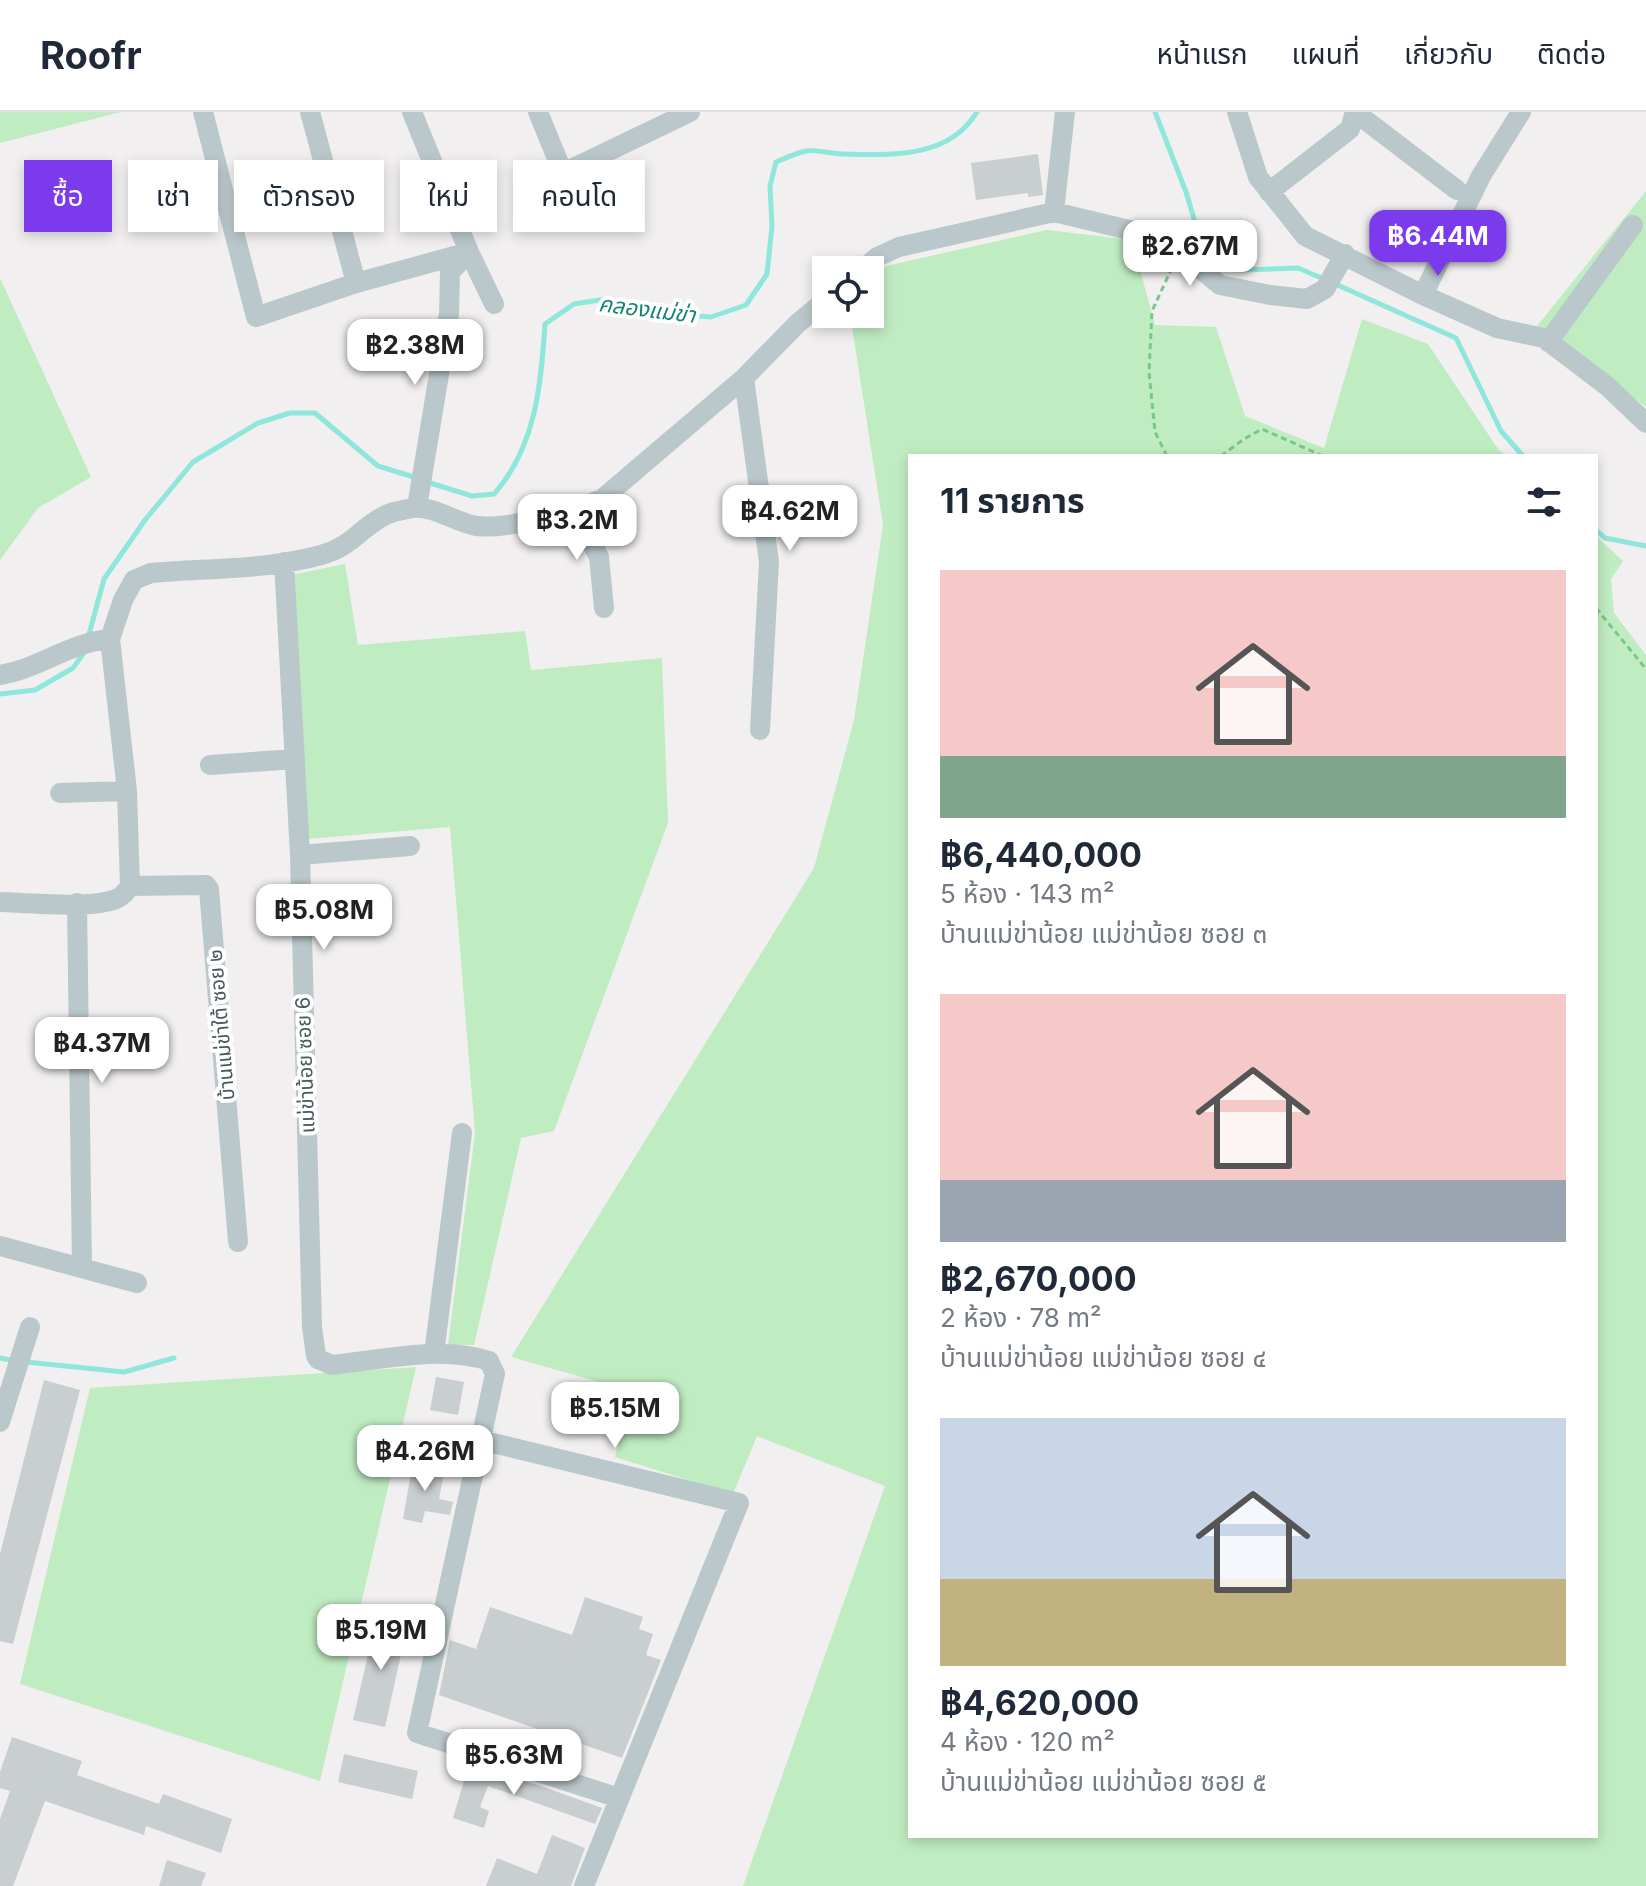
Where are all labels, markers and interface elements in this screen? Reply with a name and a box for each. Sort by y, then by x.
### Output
text: Roofr [40,32,142,78]
text: หน้าแรก [1157,37,1248,71]
text: แผนที่ [1292,37,1360,71]
text: เกี่ยวกับ [1404,37,1493,71]
text: ติดต่อ [1537,37,1606,71]
chip: ซื้อ [24,160,112,232]
chip: เช่า [128,160,218,232]
chip: ตัวกรอง [234,160,384,232]
chip: ใหม่ [400,160,497,232]
chip: คอนโด [513,160,645,232]
pin: ฿6.44M [1373,210,1503,278]
pin: ฿2.67M [1125,220,1255,288]
text: ฿6.44M [1387,220,1489,251]
text: ฿2.67M [1141,230,1239,261]
map controls [812,256,884,328]
button: locate [812,256,884,328]
water label: คลองแม่ข่า [597,290,698,328]
pin: ฿2.38M [350,319,480,387]
text: ฿2.38M [365,329,465,360]
text: 11 รายการ [940,480,1085,521]
icon: filters [1522,480,1566,524]
pin: ฿4.62M [725,485,855,553]
pin: ฿3.2M [521,494,633,562]
text: ฿4.62M [740,495,840,526]
text: ฿3.2M [536,504,618,535]
icon: home [1181,622,1325,766]
text: ฿6,440,000 [940,834,1142,875]
text: 5 ห้อง · 143 m² [940,878,1114,909]
pin: ฿5.08M [259,884,389,952]
text: ฿5.08M [274,894,374,925]
text: บ้านแม่ข่าน้อย แม่ข่าน้อย ซอย ๓ [940,918,1267,949]
street label: บ้านแม่ข่าใต้ ซอย ๒ [202,949,240,1101]
street label: แม่ข่าน้อย ซอย 6 [291,996,319,1134]
pin: ฿4.37M [37,1017,167,1085]
text: ฿4.37M [53,1027,151,1058]
icon: home [1181,1046,1325,1190]
text: ฿2,670,000 [940,1258,1137,1299]
text: 2 ห้อง · 78 m² [940,1302,1101,1333]
text: บ้านแม่ข่าน้อย แม่ข่าน้อย ซอย ๔ [940,1342,1267,1373]
pin: ฿5.15M [550,1382,680,1450]
text: ฿5.15M [569,1392,661,1423]
pin: ฿4.26M [360,1425,490,1493]
text: ฿4.26M [375,1435,475,1466]
icon: home [1181,1470,1325,1614]
pin: ฿5.19M [316,1604,446,1672]
text: ฿5.19M [335,1614,427,1645]
text: ฿4,620,000 [940,1682,1139,1723]
text: 4 ห้อง · 120 m² [940,1726,1115,1757]
pin: ฿5.63M [449,1729,579,1797]
text: ฿5.63M [464,1739,564,1770]
text: บ้านแม่ข่าน้อย แม่ข่าน้อย ซอย ๕ [940,1766,1267,1797]

